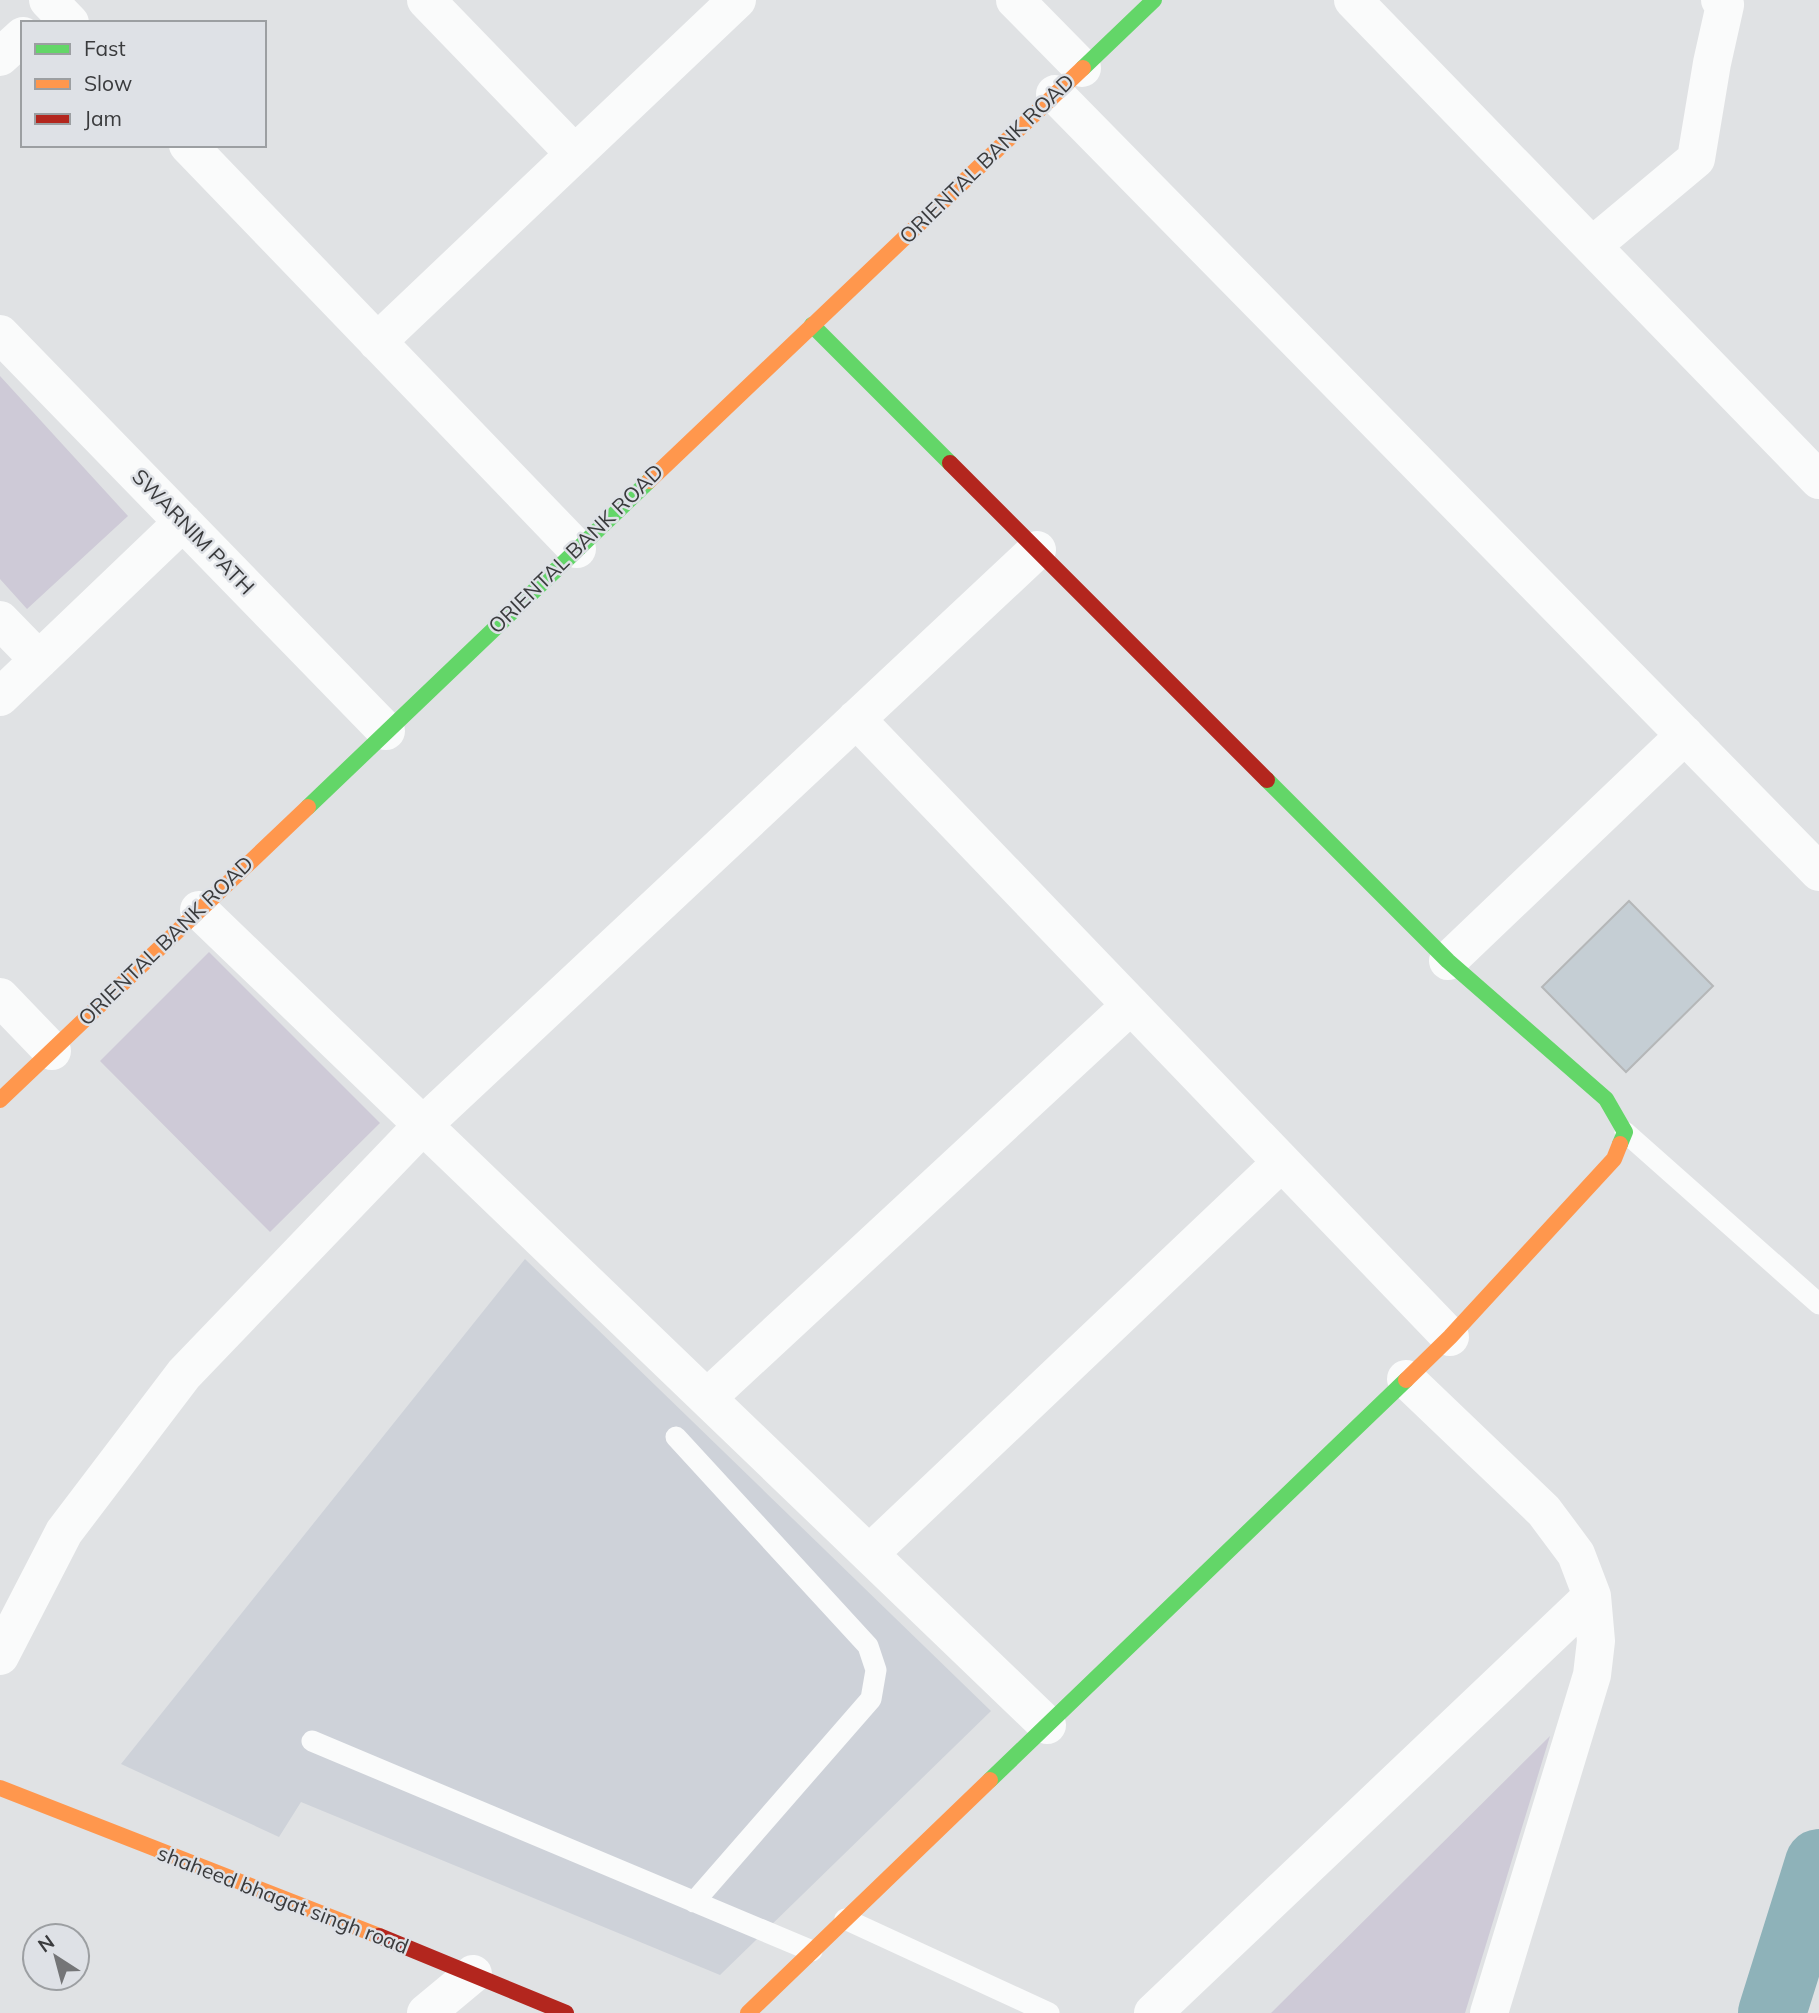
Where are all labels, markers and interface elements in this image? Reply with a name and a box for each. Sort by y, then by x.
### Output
legend [21,21,266,147]
text: Fast [84,35,126,61]
street label: ORIENTAL BANK ROAD [893,68,1079,249]
text: Slow [84,70,132,96]
text: Jam [84,105,122,131]
street label: ORIENTAL BANK ROAD [482,458,668,639]
street label: SWARNIM PATH [127,463,260,599]
street label: ORIENTAL BANK ROAD [72,850,258,1031]
street label: shaheed bhagat singh road [154,1839,413,1959]
north arrow [21,1922,91,1992]
text: N [33,1929,59,1957]

